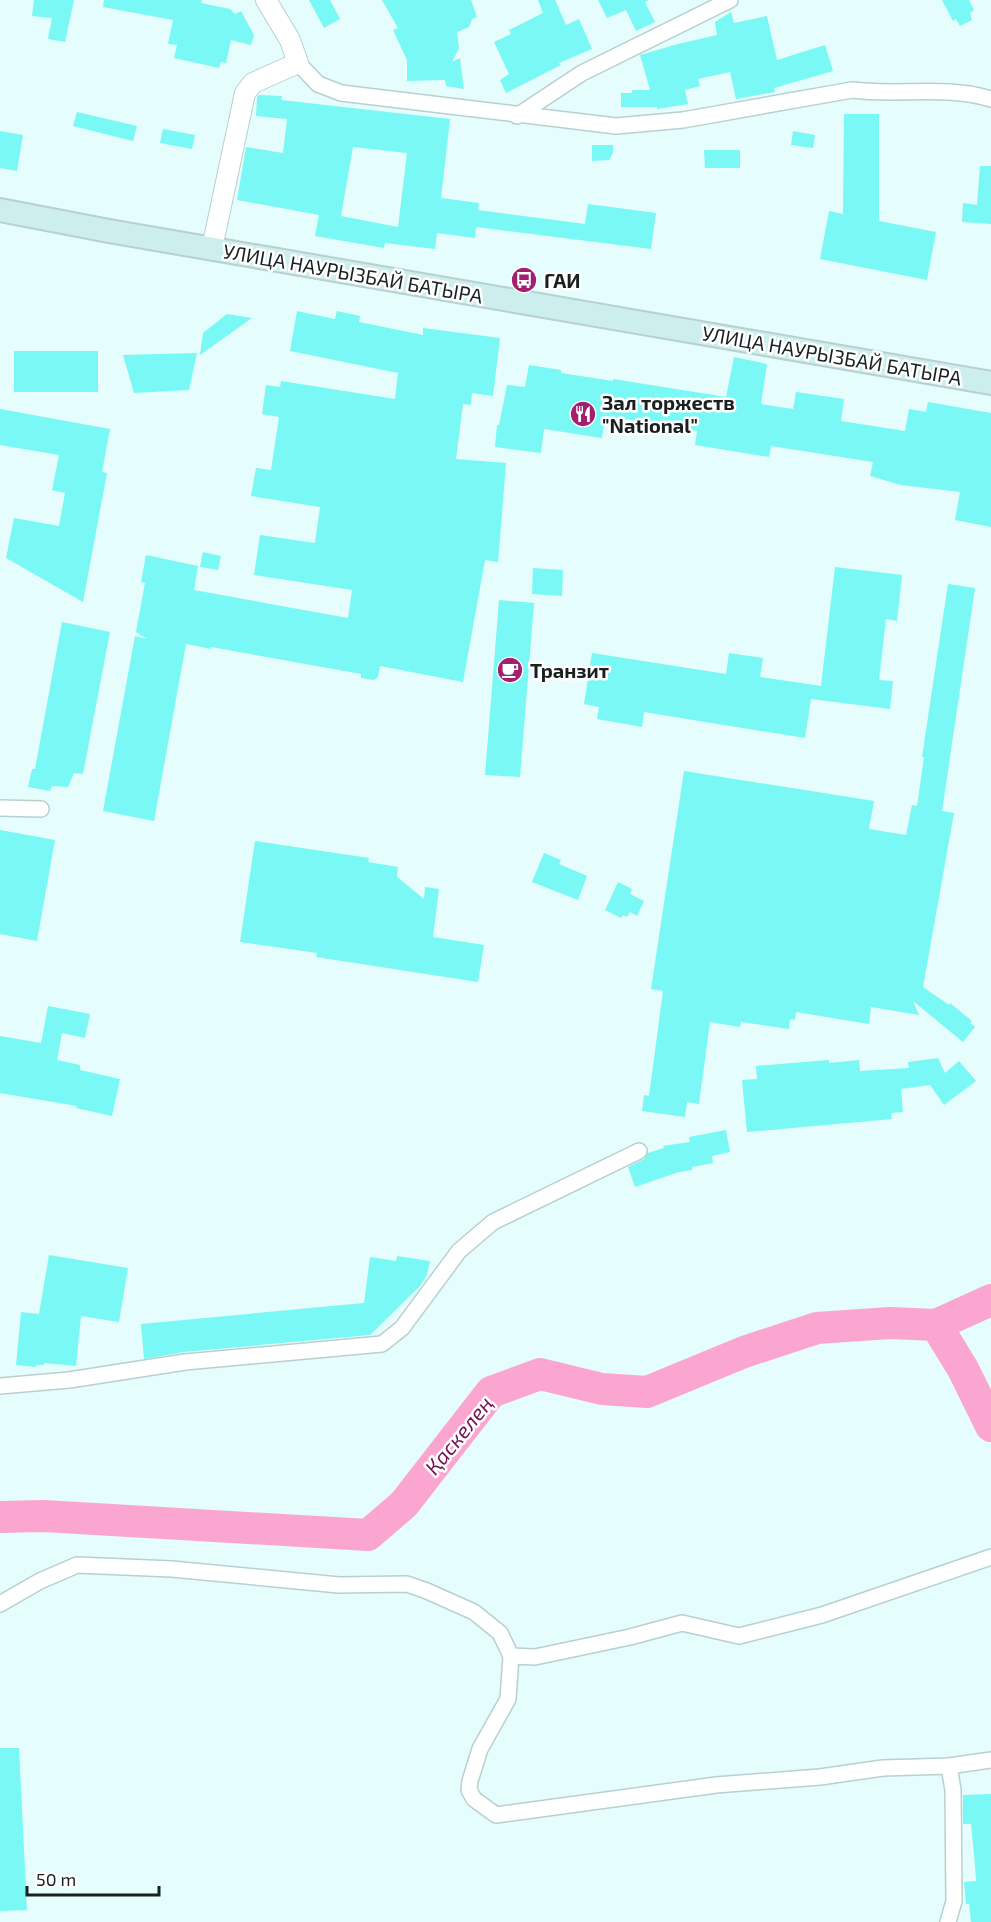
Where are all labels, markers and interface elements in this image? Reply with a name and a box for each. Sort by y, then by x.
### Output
street label: УЛИЦА НАУРЫЗБАЙ БАТЫРА [221,238,485,308]
bus stop icon: ГАИ [509,265,539,295]
place label: ГАИ [544,268,581,292]
street label: УЛИЦА НАУРЫЗБАЙ БАТЫРА [700,320,964,390]
place label: Зал торжеств "National" [602,390,735,437]
restaurant icon: Зал торжеств "National" [568,399,598,429]
cafe icon: Транзит [495,655,525,685]
place label: Транзит [530,658,609,682]
water label: Қаскелең [419,1391,497,1479]
scale bar [27,1859,159,1897]
text: 50 m [36,1868,76,1890]

